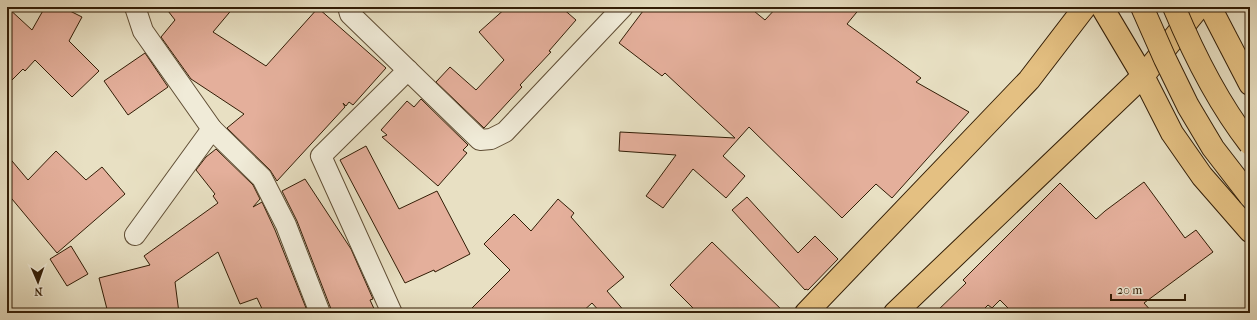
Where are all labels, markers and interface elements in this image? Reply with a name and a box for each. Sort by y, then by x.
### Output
north arrow [18,262,58,302]
scale bar [1111,276,1185,302]
text: 20 m [1117,283,1142,297]
text: N [33,285,43,298]

